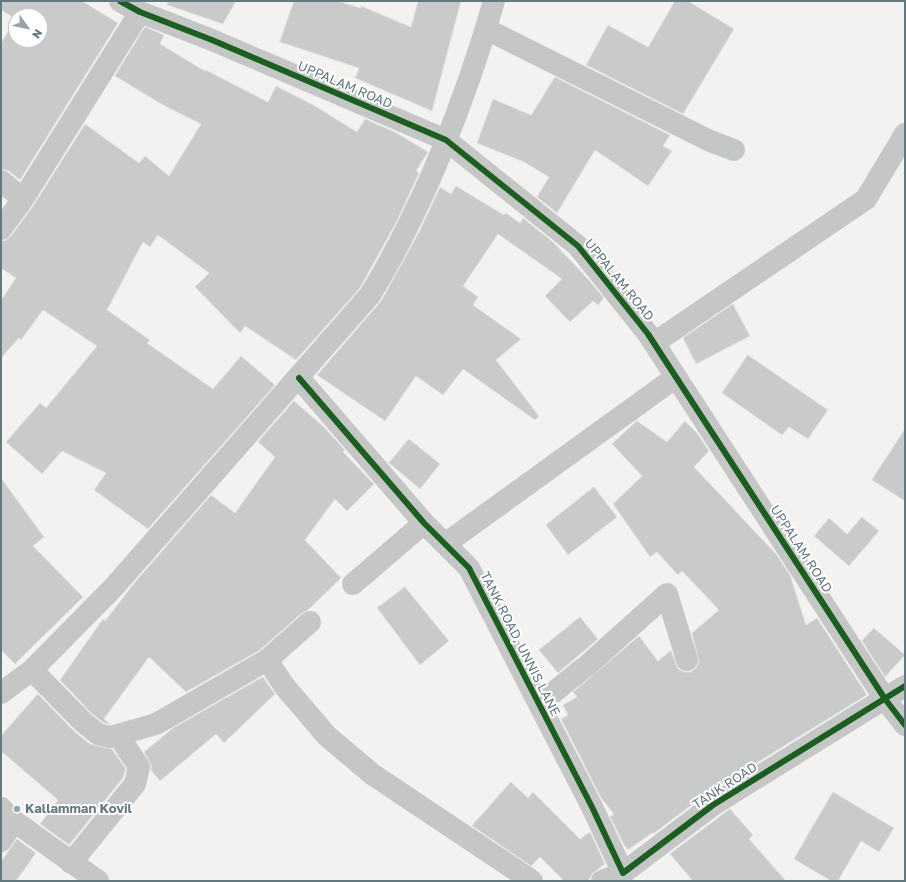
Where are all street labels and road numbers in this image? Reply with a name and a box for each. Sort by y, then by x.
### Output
street label: UPPALAM ROAD [295,58,395,112]
street label: UPPALAM ROAD [581,236,657,324]
street label: UPPALAM ROAD [767,502,835,596]
street label: TANK ROAD, UNNIS LANE [477,569,563,719]
street label: TANK ROAD [690,759,760,813]

